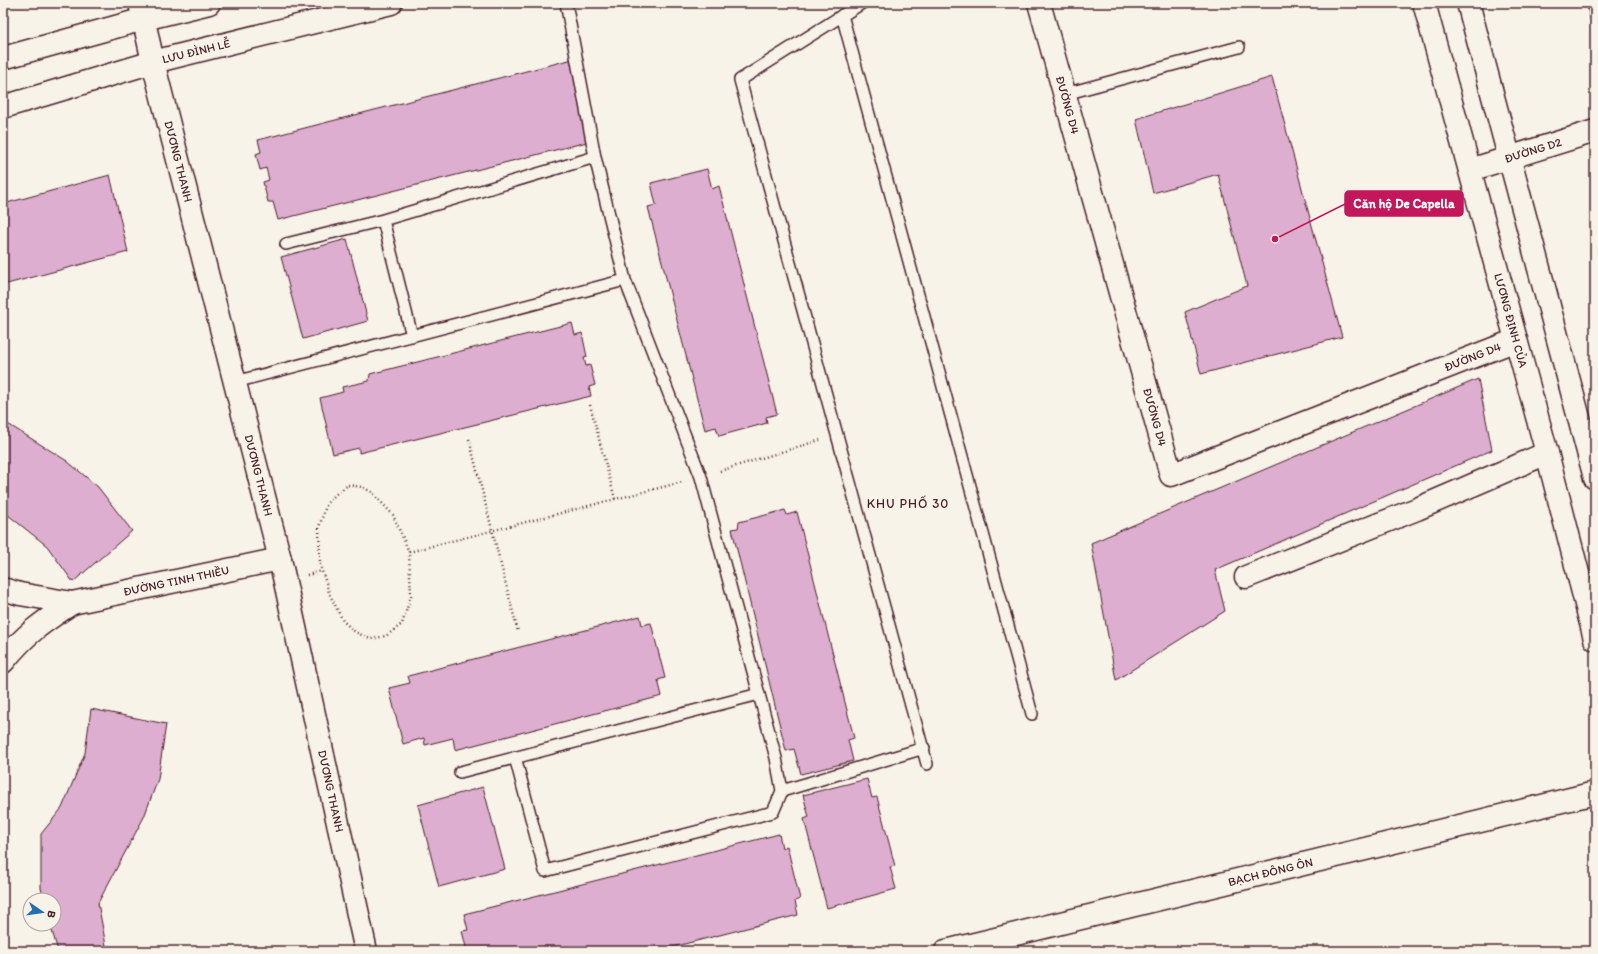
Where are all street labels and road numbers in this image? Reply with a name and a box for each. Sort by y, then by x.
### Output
street label: LƯU ĐÌNH LỄ [161,36,232,66]
street label: ĐƯỜNG D4 [1053,74,1082,136]
street label: DƯƠNG THANH [161,119,196,204]
street label: ĐƯỜNG D2 [1503,135,1564,166]
street label: LƯƠNG ĐỊNH CỦA [1491,272,1530,369]
street label: ĐƯỜNG D4 [1442,340,1503,374]
street label: ĐƯỜNG D4 [1140,386,1170,448]
street label: DƯƠNG THANH [241,433,276,518]
street label: ĐƯỜNG TINH THIỀU [122,563,230,599]
street label: DƯƠNG THANH [315,749,347,833]
street label: BẠCH ĐÔNG ÔN [1227,855,1314,889]

